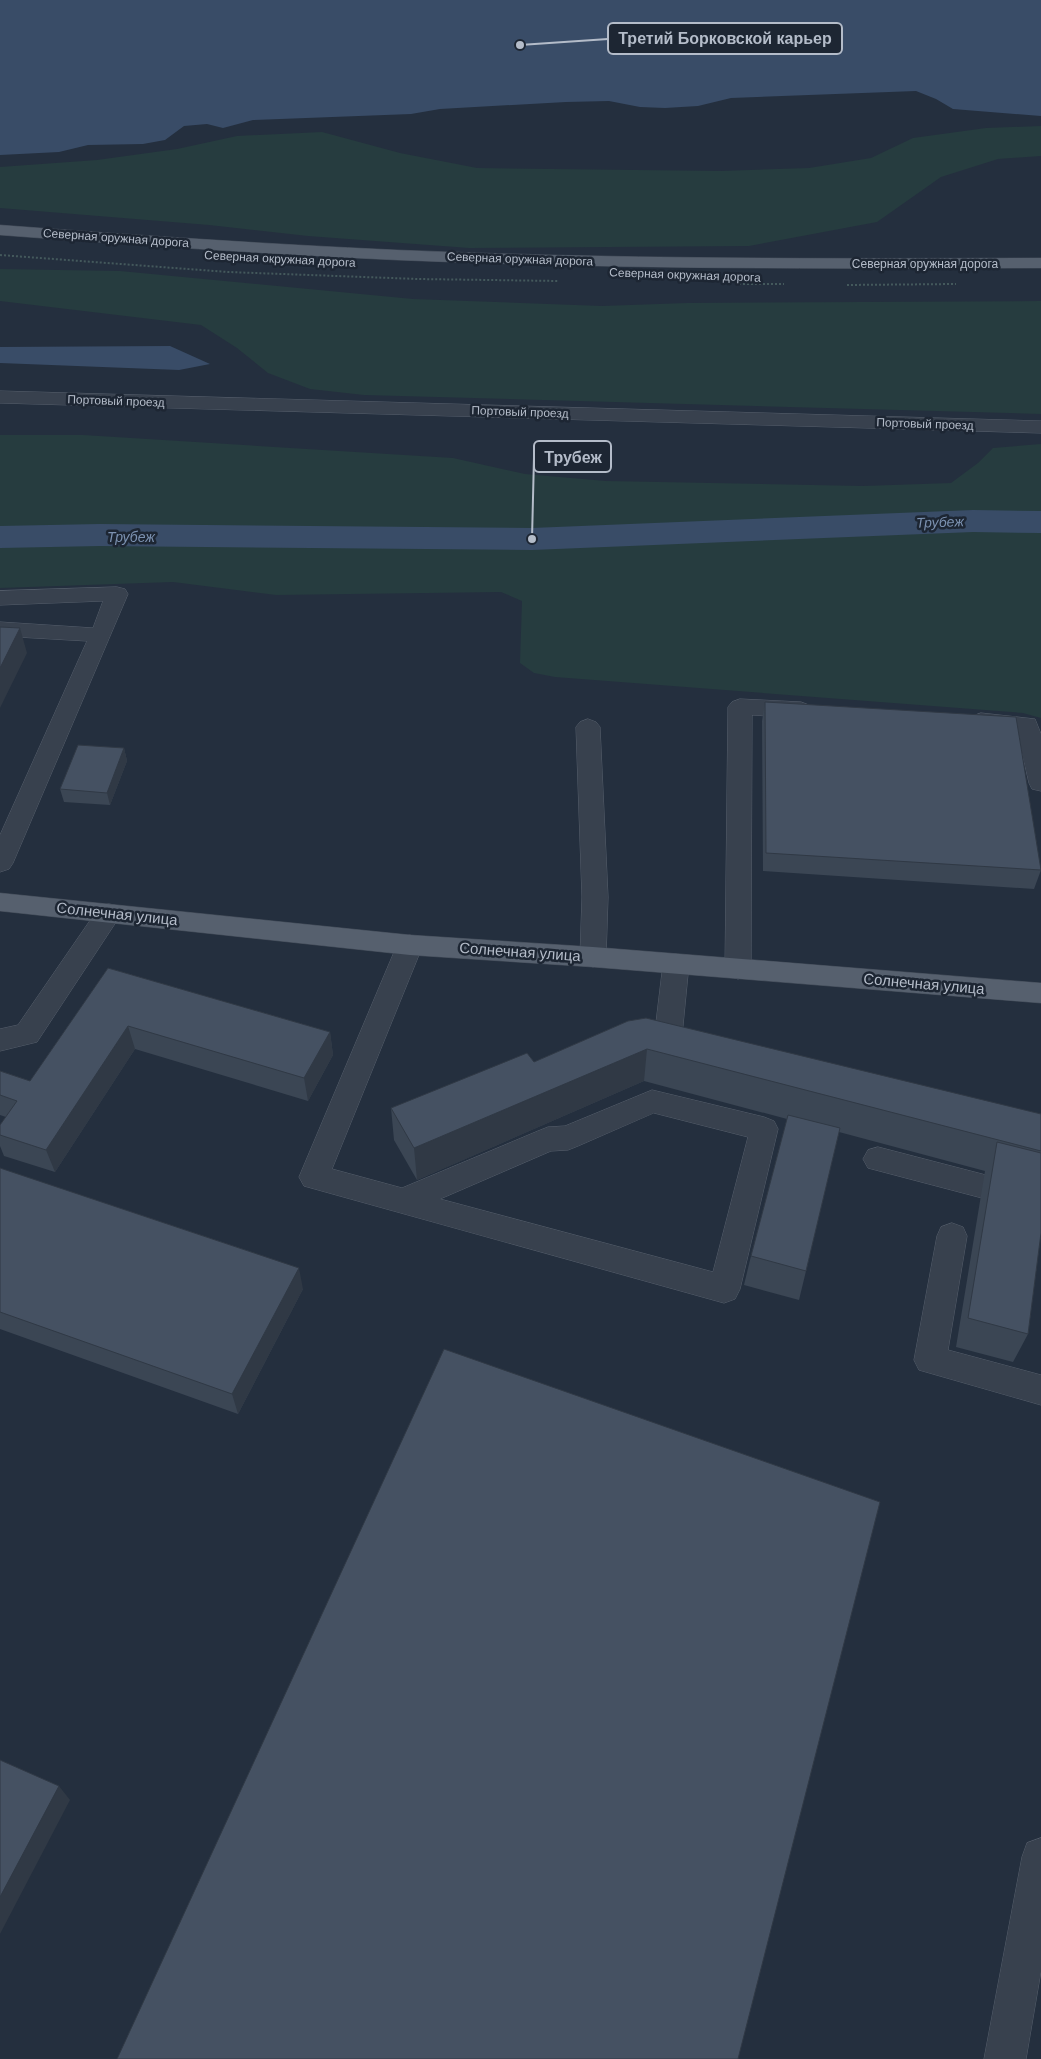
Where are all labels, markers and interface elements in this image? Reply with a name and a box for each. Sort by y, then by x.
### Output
callout: Третий Борковской карьер [608,23,842,54]
text: Третий Борковской карьер [618,30,832,47]
street label: Северная оружная дорога [42,226,190,250]
street label: Северная окружная дорога [204,248,356,270]
street label: Северная оружная дорога [447,249,594,269]
street label: Северная оружная дорога [852,257,999,271]
street label: Северная окружная дорога [609,265,761,285]
street label: Портовый проезд [67,392,165,410]
street label: Портовый проезд [471,403,569,421]
street label: Портовый проезд [876,415,974,433]
callout: Трубеж [534,441,611,472]
text: Трубеж [544,449,602,466]
water label: Трубеж [916,513,966,531]
water label: Трубеж [107,529,156,545]
street label: Солнечная улица [56,899,179,928]
street label: Солнечная улица [459,939,582,964]
street label: Солнечная улица [863,970,986,997]

